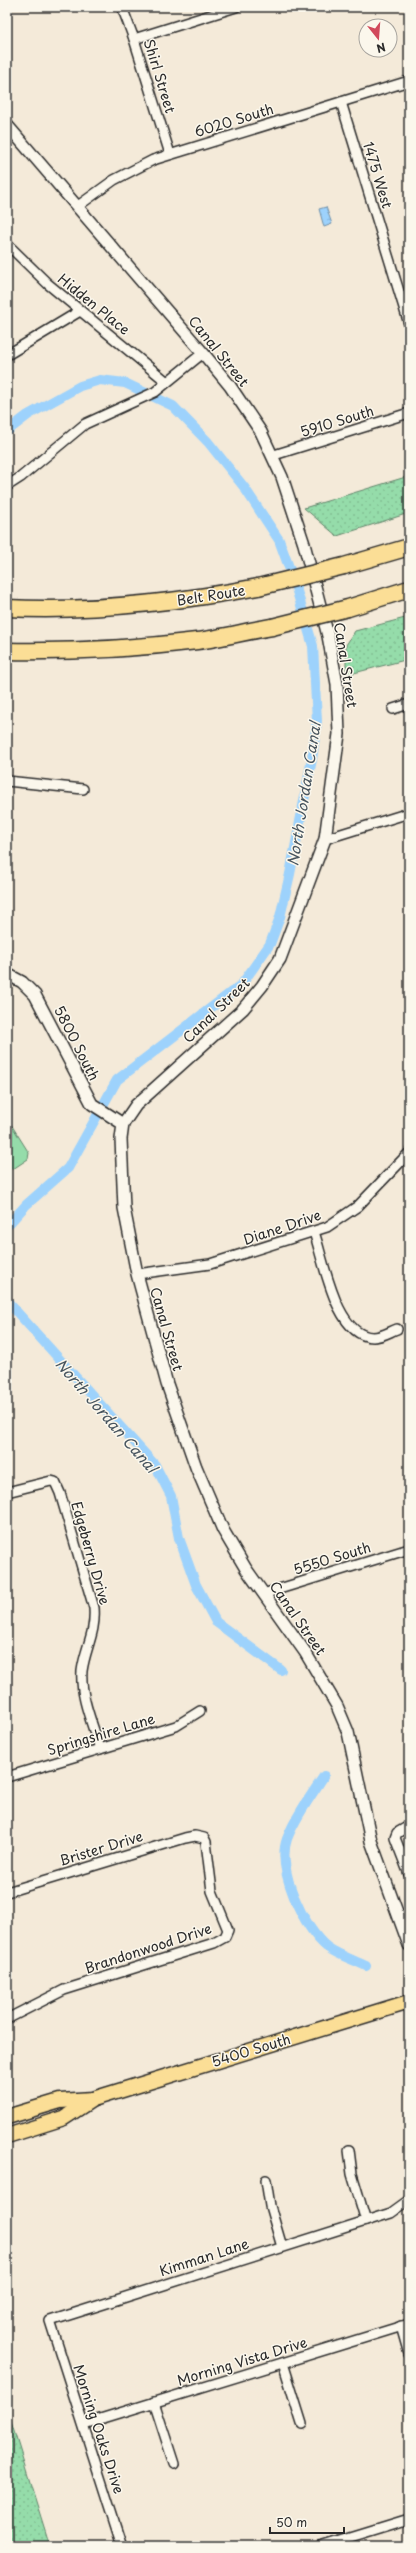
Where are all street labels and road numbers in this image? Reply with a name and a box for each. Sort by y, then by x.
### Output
street label: Shirl Street [139,36,181,116]
street label: 6020 South [192,98,276,142]
street label: 1475 West [358,139,398,211]
street label: Hidden Place [53,268,135,340]
street label: Canal Street [184,311,254,391]
street label: 5910 South [298,400,376,442]
street label: Belt Route [175,579,247,611]
street label: Canal Street [329,621,363,709]
street label: Canal Street [178,972,254,1047]
street label: 5800 South [49,1002,105,1084]
street label: Diane Drive [240,1204,324,1250]
street label: Canal Street [145,1285,189,1374]
street label: Edgeberry Drive [66,1499,116,1608]
street label: 5550 South [291,1536,373,1580]
street label: Canal Street [265,1577,331,1660]
street label: Springshire Lane [45,1708,158,1760]
street label: Brister Drive [57,1825,145,1871]
street label: Brandonwood Drive [82,1918,214,1978]
street label: 5400 South [209,2028,293,2072]
street label: Kimman Lane [156,2233,252,2281]
street label: Morning Vista Drive [174,2331,310,2391]
street label: Morning Oaks Drive [68,2362,130,2496]

